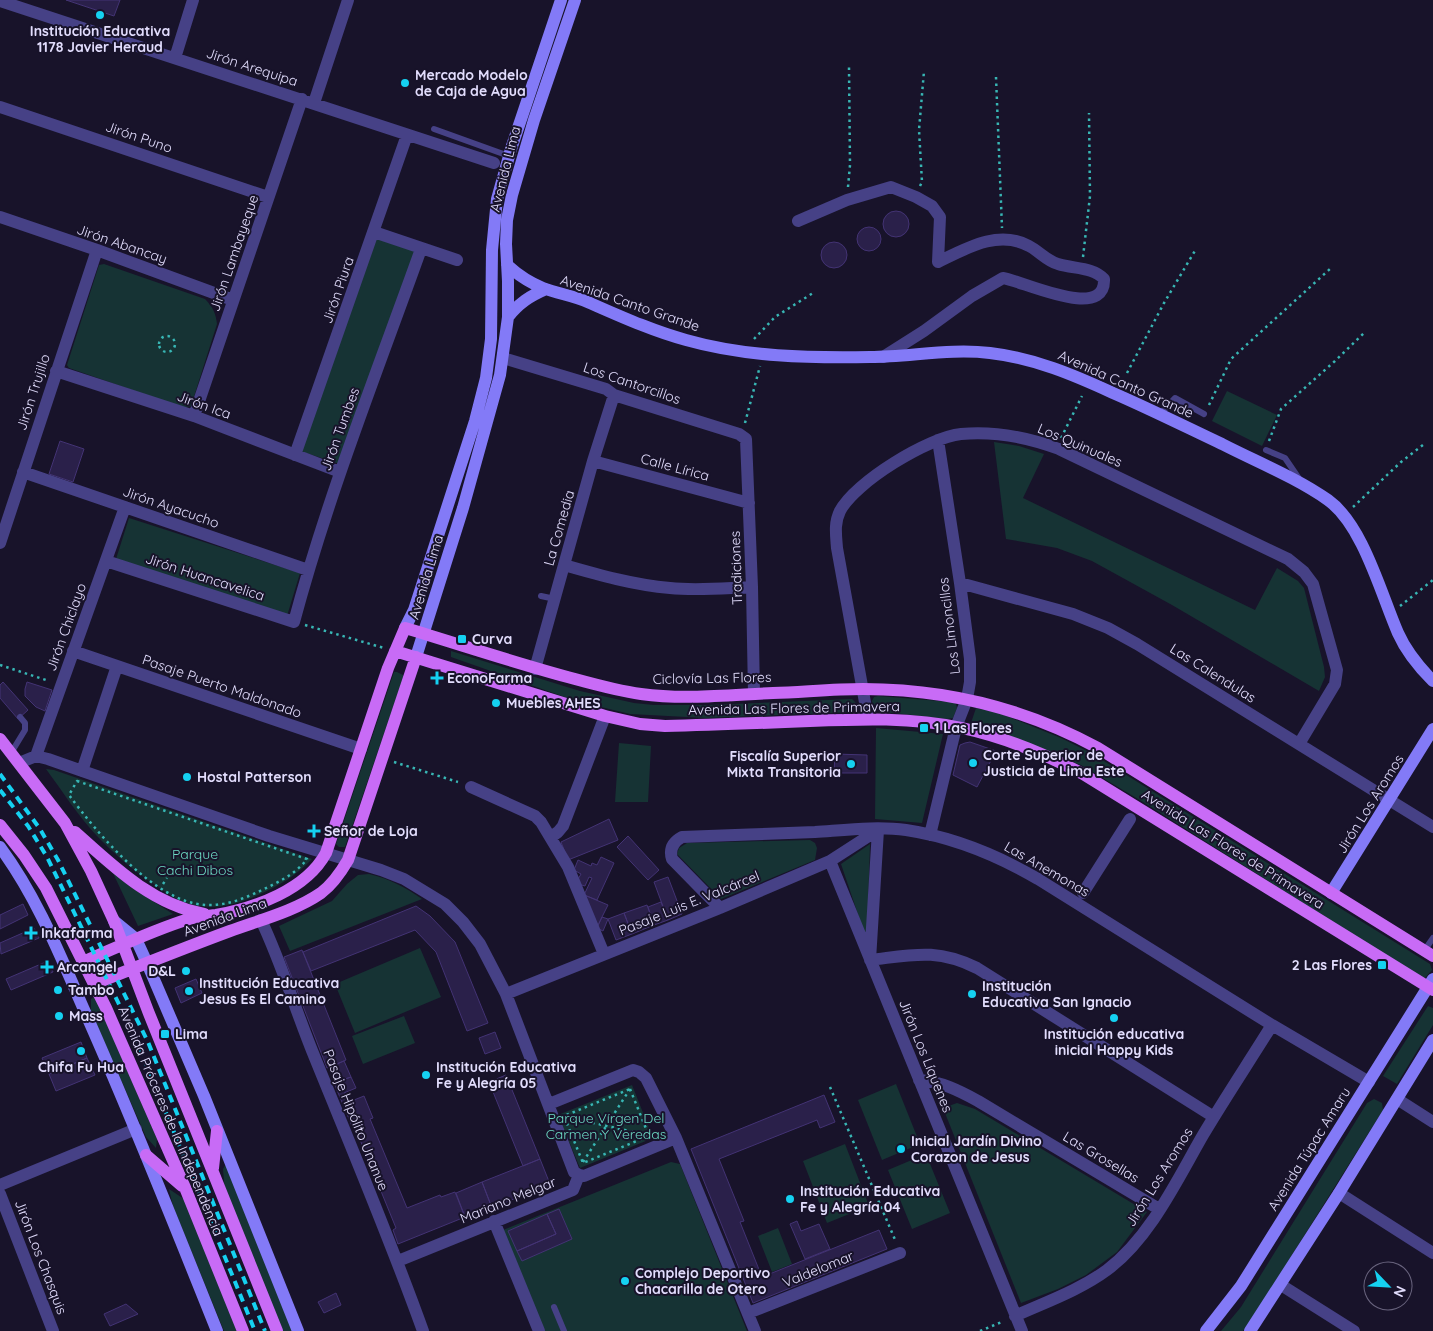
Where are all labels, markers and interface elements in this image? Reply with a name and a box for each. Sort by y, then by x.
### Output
marker: Institución Educativa 1178 Javier Heraud [94,9,106,21]
place label: Institución Educativa 1178 Javier Heraud [30,22,170,56]
street label: Jirón Arequipa [204,44,300,90]
place label: Mercado Modelo de Caja de Agua [415,66,528,100]
marker: Mercado Modelo de Caja de Agua [399,77,411,89]
street label: Jirón Puno [103,117,175,157]
street label: Avenida Lima [486,124,524,214]
street label: Jirón Lambayeque [206,192,262,314]
street label: Jirón Abancay [74,220,170,268]
street label: Jirón Piura [318,254,358,326]
street label: Avenida Canto Grande [558,271,702,335]
street label: Avenida Canto Grande [1055,346,1197,422]
street label: Jirón Trujillo [12,352,54,432]
street label: Los Cantorcillos [581,358,683,408]
street label: Jirón Tumbes [317,385,363,473]
street label: Jirón Ica [175,387,233,423]
street label: Los Quinuales [1035,419,1125,471]
street label: Calle Lírica [639,449,711,485]
street label: Jirón Ayacucho [120,482,222,532]
street label: La Comedia [540,488,578,568]
street label: Tradiciones [726,531,746,605]
street label: Avenida Lima [405,533,447,621]
street label: Jirón Huancavelica [143,549,267,605]
street label: Los Limoncillos [934,576,964,676]
street label: Jirón Chiclayo [42,581,90,673]
place label: Curva [472,630,512,648]
marker: Curva [456,633,468,645]
street label: Las Calendulas [1167,639,1259,707]
street label: Pasaje Puerto Maldonado [140,650,304,722]
street label: Ciclovía Las Flores [652,668,772,688]
place label: EconoFarma [447,669,532,687]
marker: EconoFarma [431,672,443,684]
place label: Muebles AHES [506,694,601,712]
marker: Muebles AHES [490,697,502,709]
street label: Avenida Las Flores de Primavera [688,697,900,719]
place label: 1 Las Flores [934,719,1012,737]
marker: 1 Las Flores [918,722,930,734]
place label: Corte Superior de Justicia de Lima Este [983,746,1124,780]
place label: Fiscalía Superior Mixta Transitoria [727,747,841,781]
street label: Jirón Los Aromos [1332,751,1408,857]
marker: Corte Superior de Justicia de Lima Este [967,757,979,769]
marker: Fiscalía Superior Mixta Transitoria [845,758,857,770]
place label: Hostal Patterson [197,768,311,786]
marker: Hostal Patterson [181,771,193,783]
street label: Avenida Las Flores de Primavera [1138,785,1328,913]
place label: Señor de Loja [324,822,418,840]
marker: Señor de Loja [308,825,320,837]
street label: Las Anemonas [1001,837,1093,901]
park label: Parque Cachi Dibos [157,845,233,879]
street label: Pasaje Luis E. Valcárcel [616,866,762,940]
street label: Avenida Lima [181,894,269,940]
place label: Inkafarma [41,924,113,942]
marker: Inkafarma [25,927,37,939]
place label: 2 Las Flores [1292,956,1372,974]
place label: Arcangel [57,958,117,976]
marker: 2 Las Flores [1376,959,1388,971]
marker: Arcangel [41,961,53,973]
place label: D&L [148,962,176,980]
marker: D&L [180,965,192,977]
place label: Institución Educativa Jesus Es El Camino [199,974,339,1008]
place label: Institución Educativa San Ignacio [982,977,1132,1011]
place label: Tambo [68,981,115,999]
marker: Tambo [52,984,64,996]
marker: Institución Educativa Jesus Es El Camino [183,985,195,997]
marker: Institución Educativa San Ignacio [966,988,978,1000]
street label: Jirón Los Líquenes [895,997,957,1115]
street label: Avenida Próceres de la Independencia [114,1003,228,1239]
place label: Mass [69,1007,103,1025]
marker: Mass [53,1010,65,1022]
marker: Institución educativa inicial Happy Kids [1108,1012,1120,1024]
place label: Lima [175,1025,208,1043]
place label: Institución educativa inicial Happy Kids [1044,1025,1184,1059]
marker: Lima [159,1028,171,1040]
marker: Chifa Fu Hua [75,1045,87,1057]
street label: Pasaje Hipólito Unanue [319,1047,393,1194]
place label: Chifa Fu Hua [38,1058,124,1076]
place label: Institución Educativa Fe y Alegría 05 [436,1058,576,1092]
marker: Institución Educativa Fe y Alegría 05 [420,1069,432,1081]
street label: Avenida Túpac Amaru [1264,1084,1354,1214]
park label: Parque Vírgen Del Carmen Y Veredas [546,1109,666,1143]
street label: Jirón Los Aromos [1121,1124,1197,1230]
street label: Las Grosellas [1060,1127,1142,1187]
place label: Inicial Jardín Divino Corazon de Jesus [911,1132,1042,1166]
marker: Inicial Jardín Divino Corazon de Jesus [895,1143,907,1155]
street label: Mariano Melgar [457,1172,559,1228]
place label: Institución Educativa Fe y Alegría 04 [800,1182,940,1216]
marker: Institución Educativa Fe y Alegría 04 [784,1193,796,1205]
street label: Jirón Los Chasquis [11,1197,71,1317]
street label: Valdelomar [780,1246,857,1291]
north arrow [1363,1261,1413,1311]
place label: Complejo Deportivo Chacarilla de Otero [635,1264,770,1298]
marker: Complejo Deportivo Chacarilla de Otero [619,1275,631,1287]
text: N [1389,1283,1410,1300]

